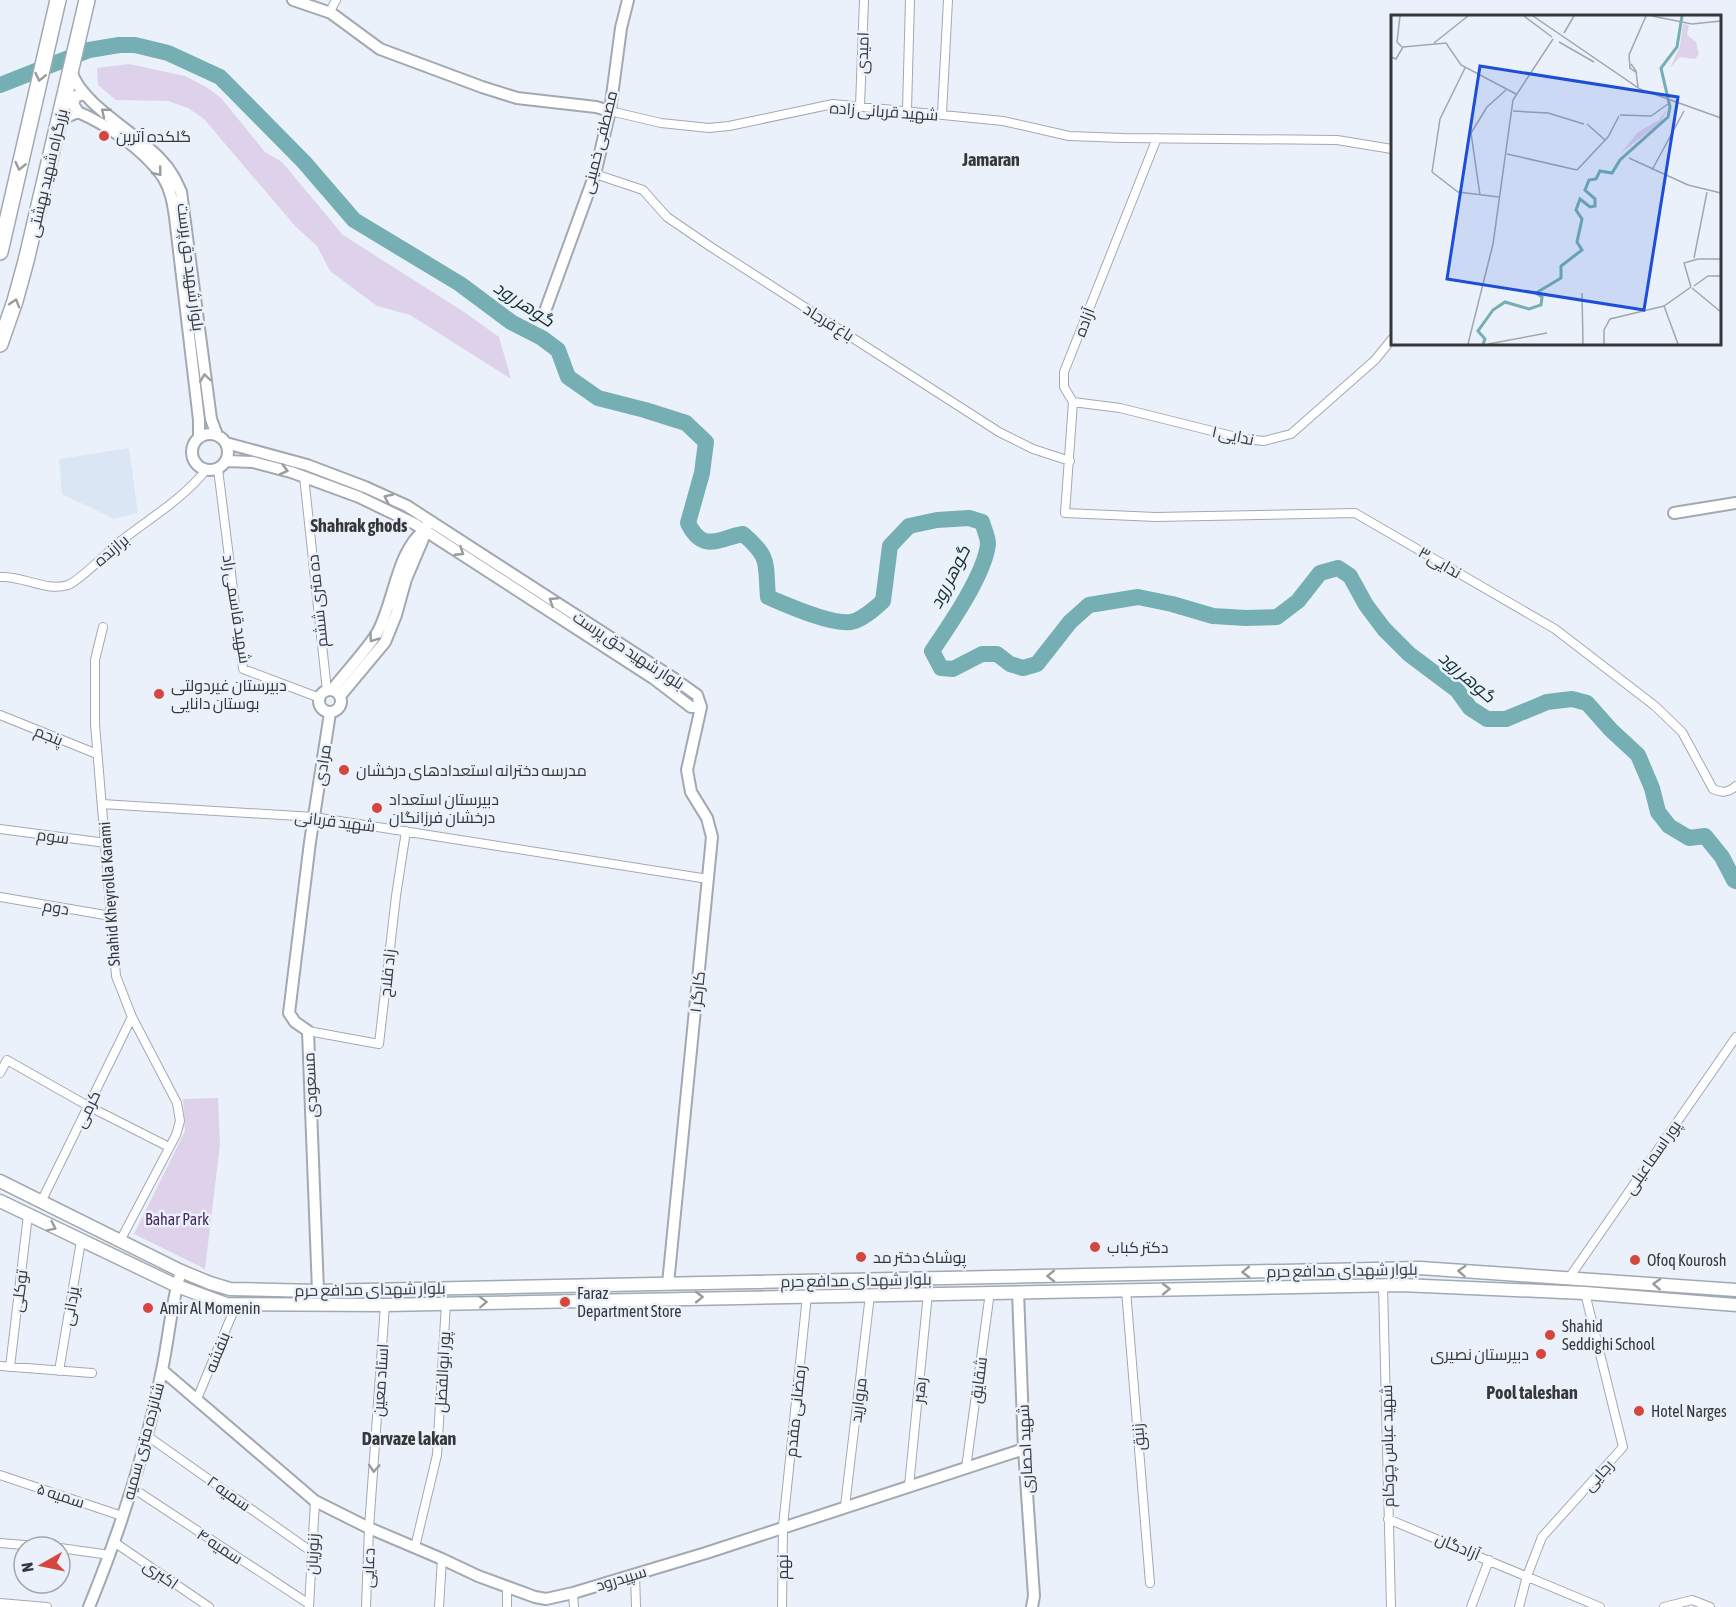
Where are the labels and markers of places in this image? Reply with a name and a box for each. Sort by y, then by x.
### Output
place label: گلکده آترین [116,127,191,147]
marker: گلکده آترین [97,129,111,143]
place label: دبیرستان غیردولتی بوستان دانایی [171,676,287,714]
marker: دبیرستان غیردولتی بوستان دانایی [152,687,166,701]
place label: مدرسه دخترانه استعدادهای درخشان [356,761,587,781]
marker: مدرسه دخترانه استعدادهای درخشان [337,763,351,777]
place label: دبیرستان استعداد درخشان فرزانگان [389,790,499,828]
marker: دبیرستان استعداد درخشان فرزانگان [370,801,384,815]
place label: دکتر کباب [1107,1238,1169,1257]
marker: دکتر کباب [1088,1240,1102,1254]
place label: پوشاک دختر مد [873,1248,967,1269]
marker: پوشاک دختر مد [854,1250,868,1264]
place label: Ofoq Kourosh [1647,1251,1726,1270]
marker: Ofoq Kourosh [1628,1253,1642,1267]
place label: Faraz Department Store [577,1284,681,1321]
marker: Faraz Department Store [558,1295,572,1309]
place label: Amir Al Momenin [160,1299,260,1317]
marker: Amir Al Momenin [141,1301,155,1315]
place label: Shahid Seddighi School [1562,1317,1656,1354]
marker: Shahid Seddighi School [1543,1328,1557,1342]
place label: دبیرستان نصیری [1430,1345,1529,1365]
marker: دبیرستان نصیری [1534,1347,1548,1361]
place label: Hotel Narges [1651,1402,1727,1421]
marker: Hotel Narges [1632,1404,1646,1418]

